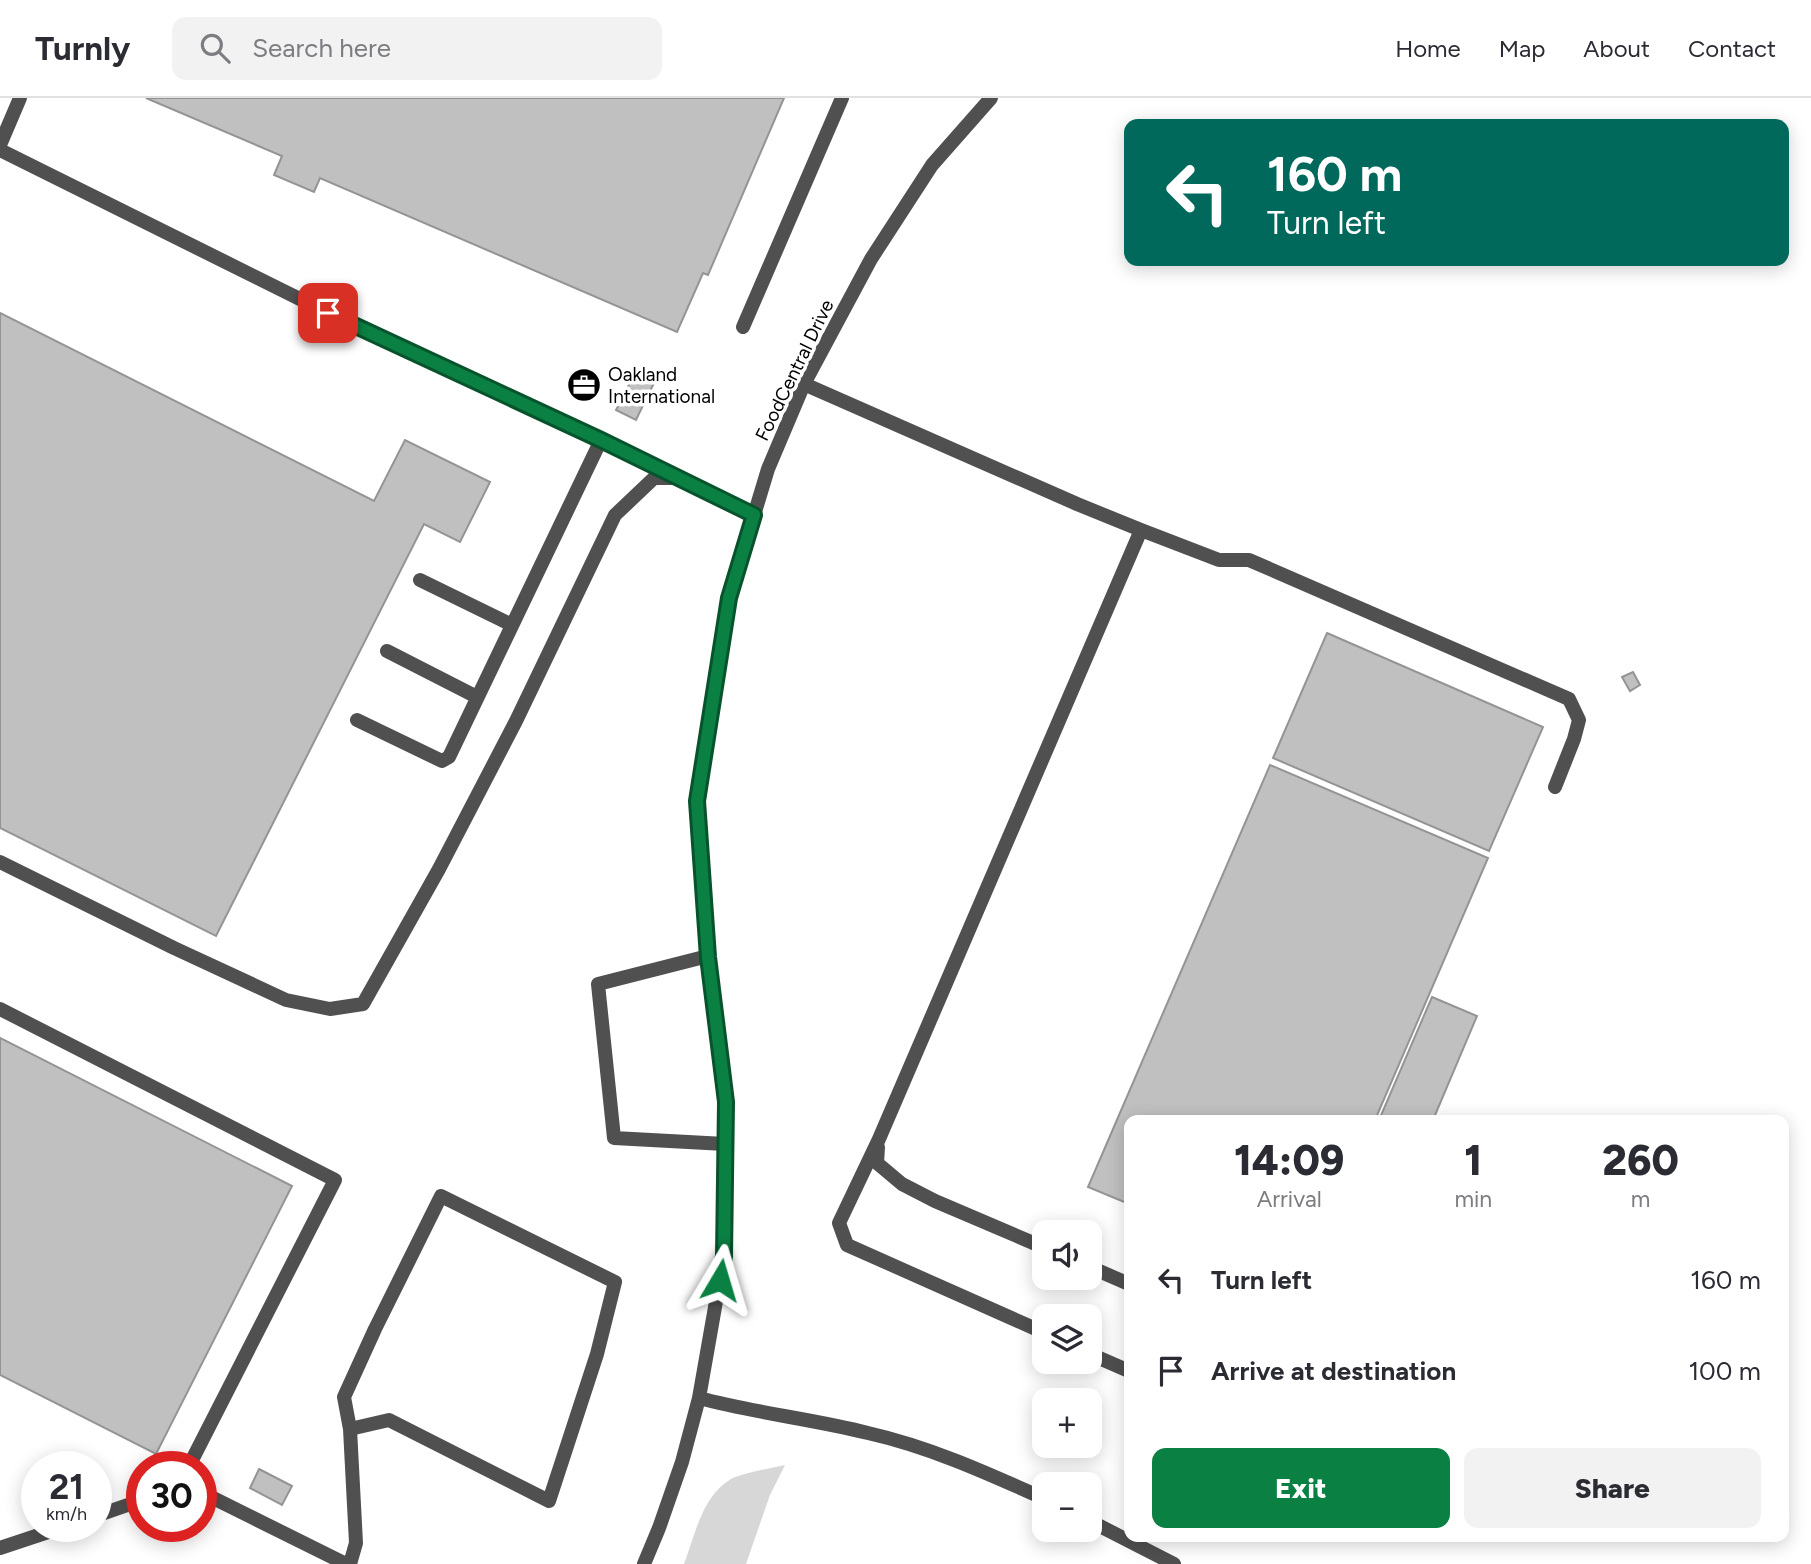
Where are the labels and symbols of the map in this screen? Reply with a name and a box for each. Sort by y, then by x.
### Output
pin [298,283,358,343]
street label: FoodCentral Drive [750,296,839,445]
place label: Oakland International [608,363,715,408]
office icon: Oakland International [565,366,603,404]
position arrow [683,1243,757,1317]
speed limit sign: 30 [126,1451,217,1542]

